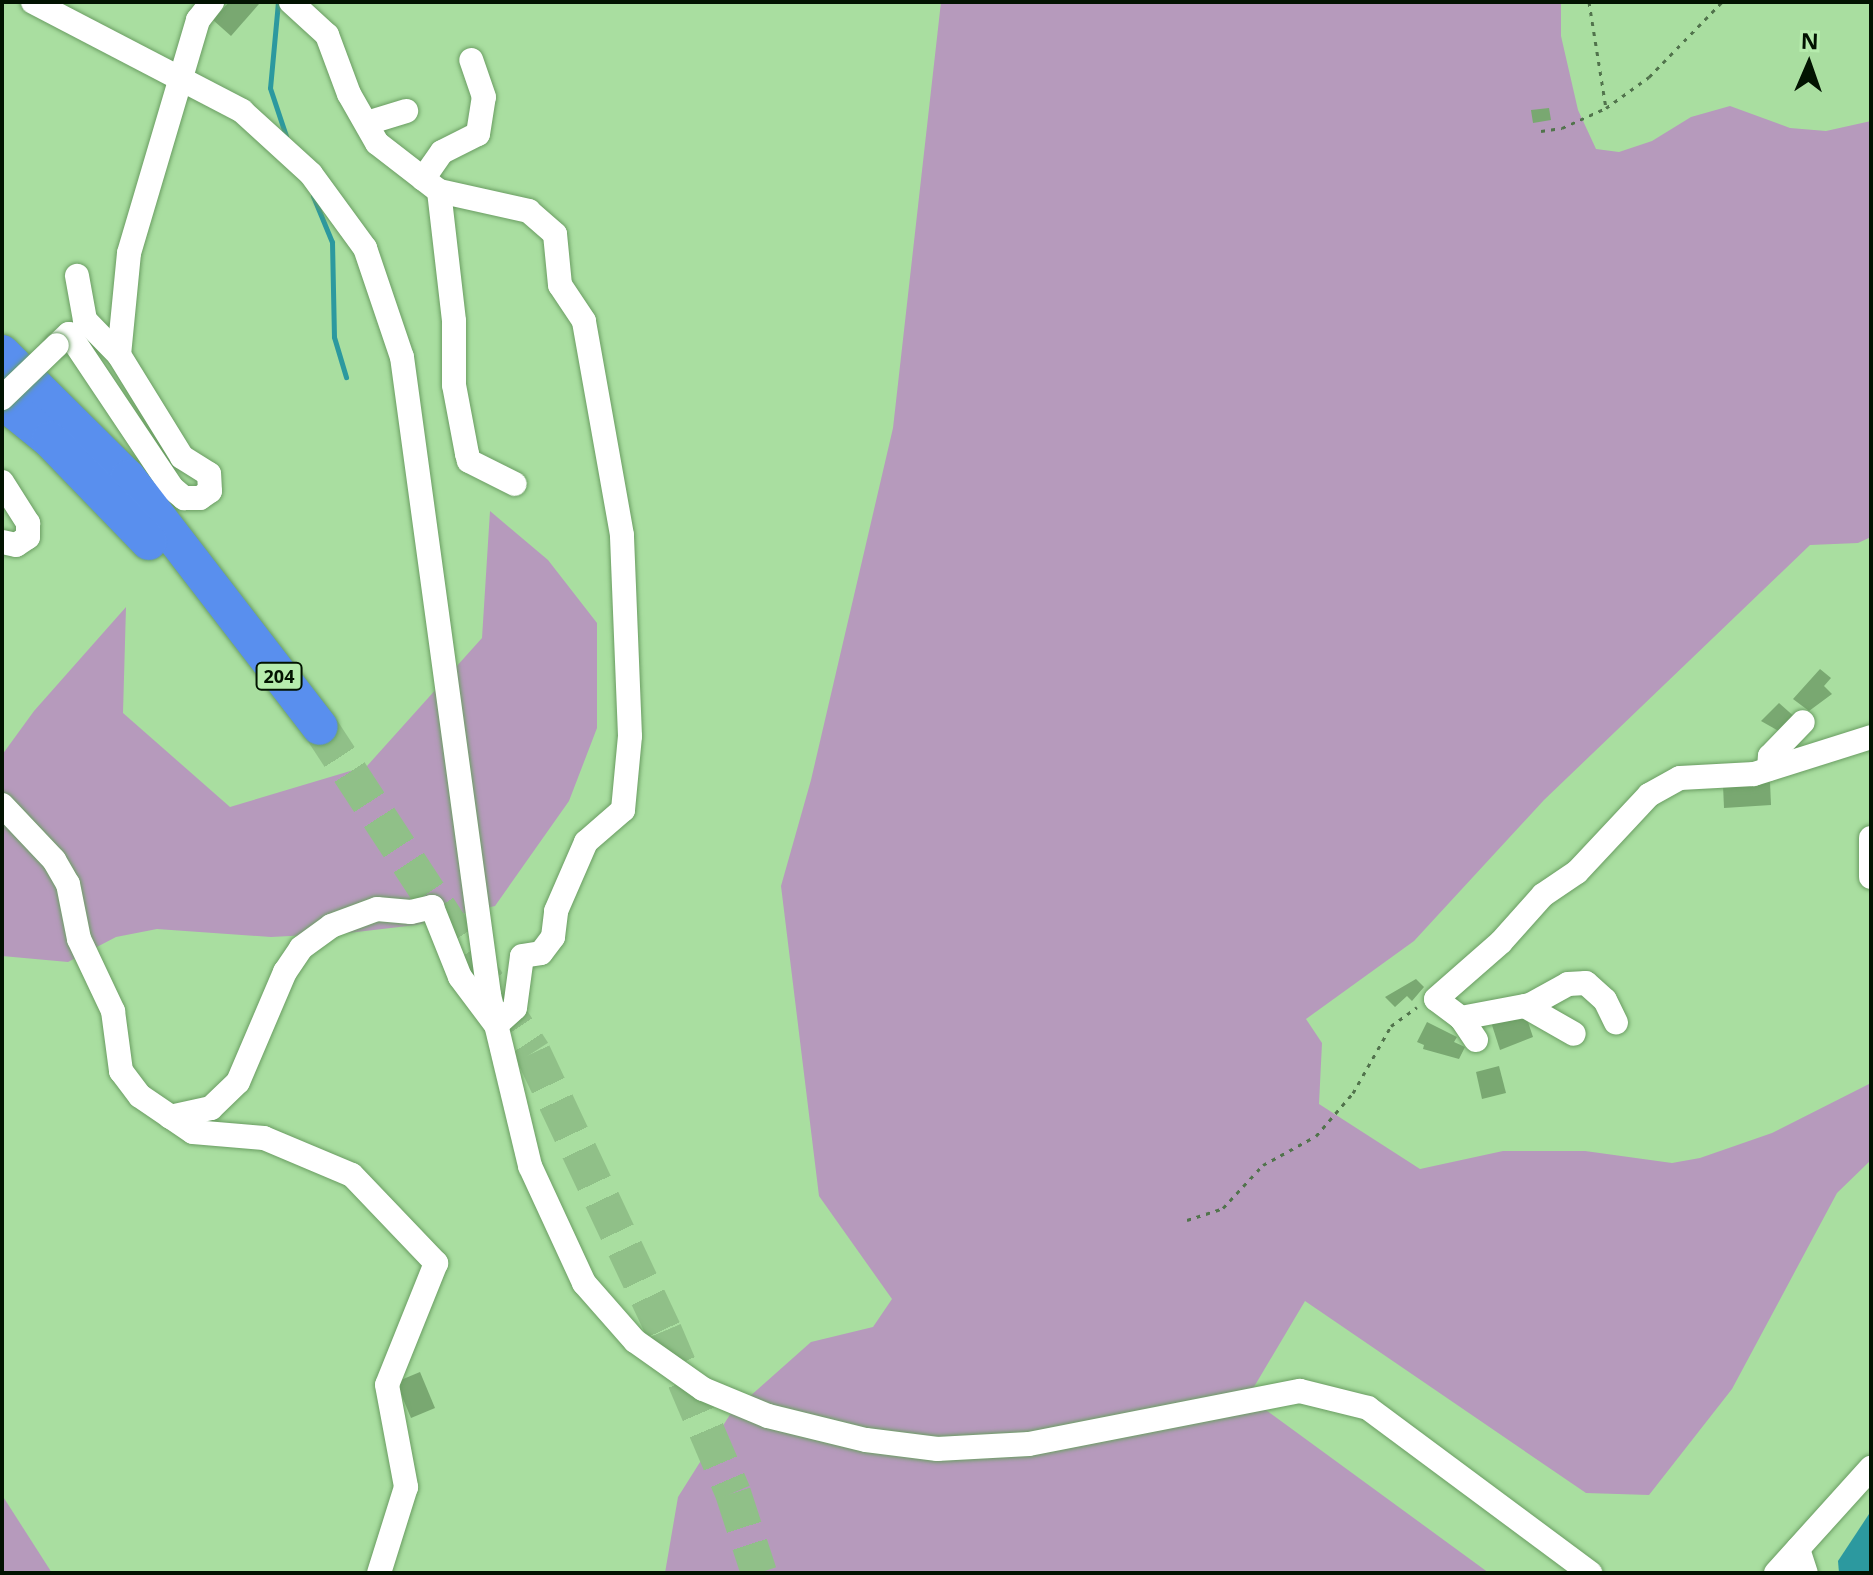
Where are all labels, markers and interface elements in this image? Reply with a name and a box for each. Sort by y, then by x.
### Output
north arrow [1769,24,1849,104]
text: N [1800,25,1819,55]
road number: 204 [255,662,303,690]

